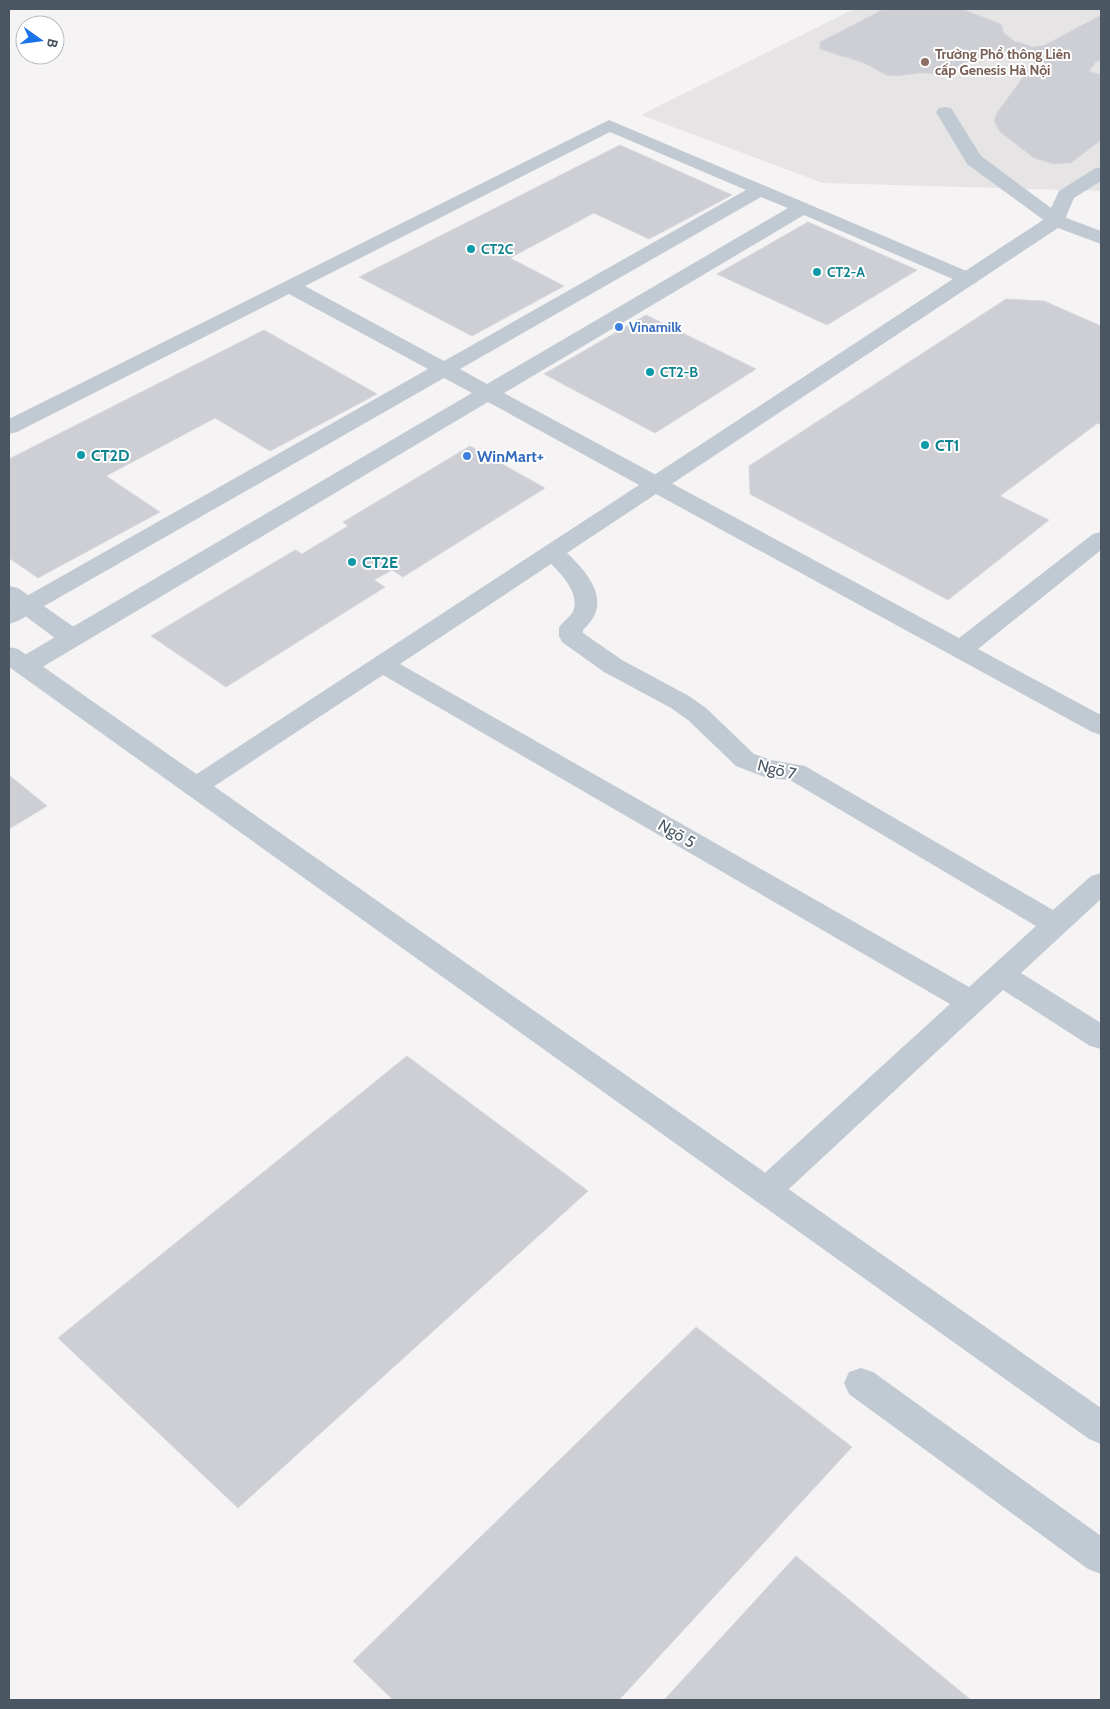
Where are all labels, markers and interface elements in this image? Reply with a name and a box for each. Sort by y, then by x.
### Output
north arrow [15,15,65,65]
text: B [43,37,62,50]
place label: Trường Phổ thông Liên cấp Genesis Hà Nội [935,45,1071,79]
marker: Trường Phổ thông Liên cấp Genesis Hà Nội [919,56,931,68]
place label: CT2C [481,240,514,258]
marker: CT2C [465,243,477,255]
place label: CT2-A [827,263,865,281]
marker: CT2-A [811,266,823,278]
place label: Vinamilk [629,318,682,336]
marker: Vinamilk [613,321,625,333]
place label: CT2-B [660,363,698,381]
marker: CT2-B [644,366,656,378]
place label: CT1 [935,436,960,455]
marker: CT1 [919,439,931,451]
place label: CT2D [91,446,130,465]
place label: WinMart+ [477,447,544,466]
marker: CT2D [75,449,87,461]
marker: WinMart+ [461,450,473,462]
place label: CT2E [362,553,398,572]
marker: CT2E [346,556,358,568]
street label: Ngõ 7 [755,755,798,783]
street label: Ngõ 5 [655,815,699,852]

